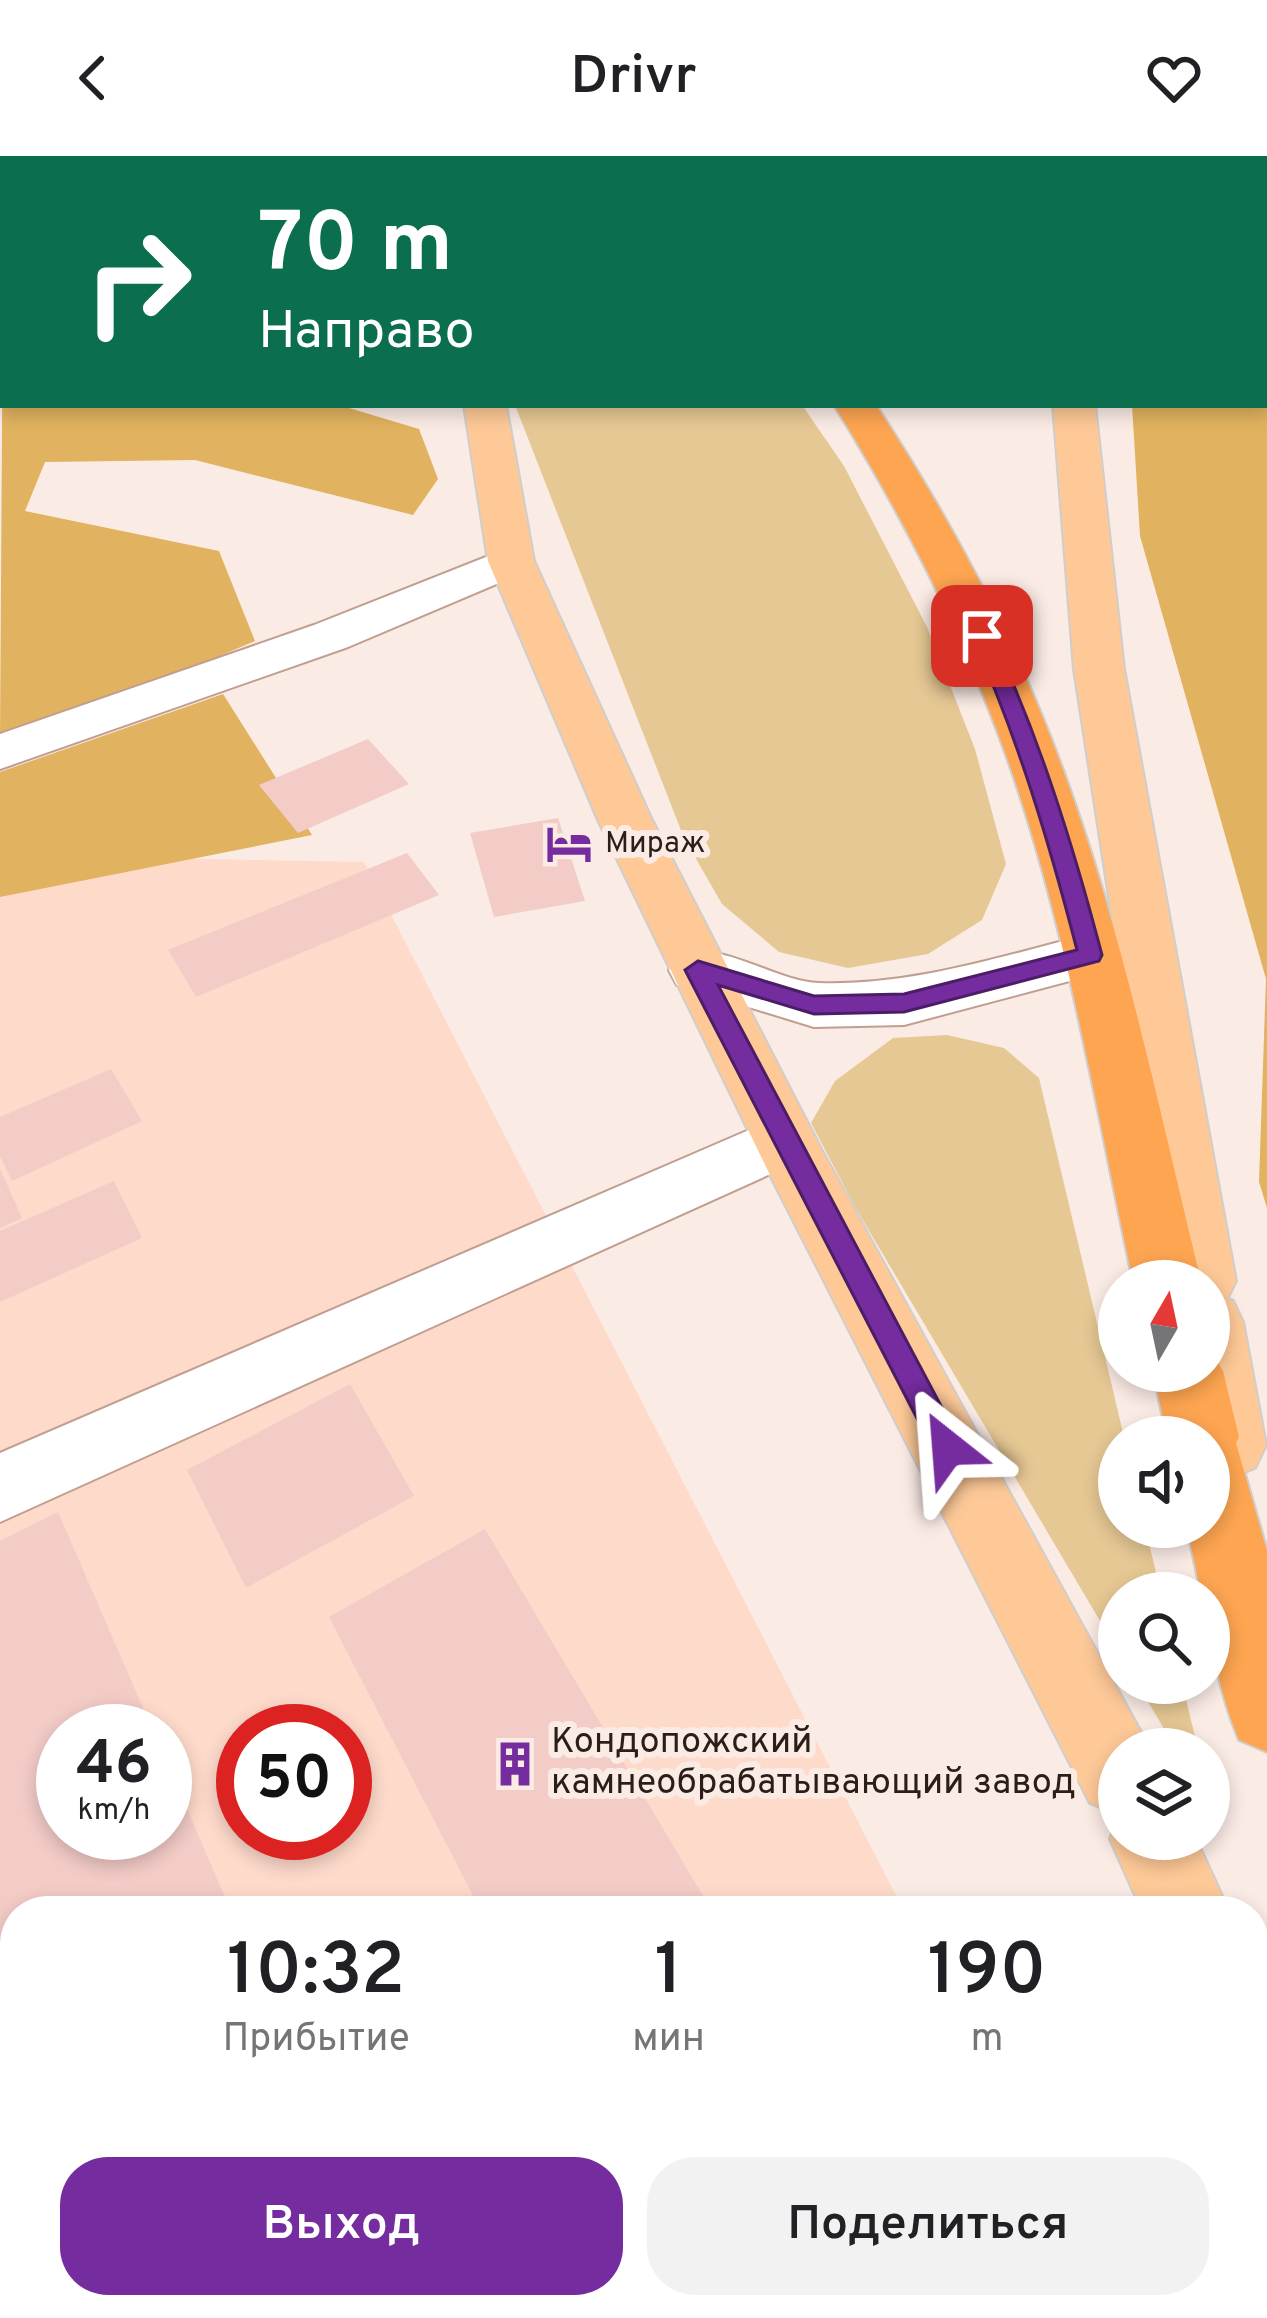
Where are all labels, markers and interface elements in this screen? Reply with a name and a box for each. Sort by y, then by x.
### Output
text: Drivr [570,44,697,113]
icon: back [60,45,126,111]
icon: heart [1141,45,1207,111]
text: 70 m [258,195,453,301]
icon: right [60,204,216,360]
text: Направо [258,299,475,368]
pin [931,585,1033,687]
icon: arrive [949,603,1015,669]
hotel icon: Мираж [544,819,594,869]
place label: Мираж [605,826,705,863]
north arrow [1098,1260,1230,1392]
map controls [1098,1260,1230,1860]
position arrow [885,1385,1011,1511]
button: sound [1098,1416,1230,1548]
button: search [1098,1572,1230,1704]
speed limit sign: 50 [216,1704,372,1860]
place label: Кондопожский камнеобрабатывающий завод [551,1720,1076,1807]
button: layers [1098,1728,1230,1860]
text: 46 [76,1729,152,1805]
building icon: Кондопожский камнеобрабатывающий завод [490,1739,540,1789]
text: km/h [78,1793,150,1830]
text: 10:32 [227,1928,405,2020]
text: 1 [654,1928,683,2020]
text: 190 [928,1928,1046,2020]
text: Прибытие [223,2016,410,2065]
text: мин [632,2016,705,2065]
text: m [970,2016,1003,2065]
button: Выход [60,2157,623,2295]
button: Поделиться [647,2157,1209,2295]

